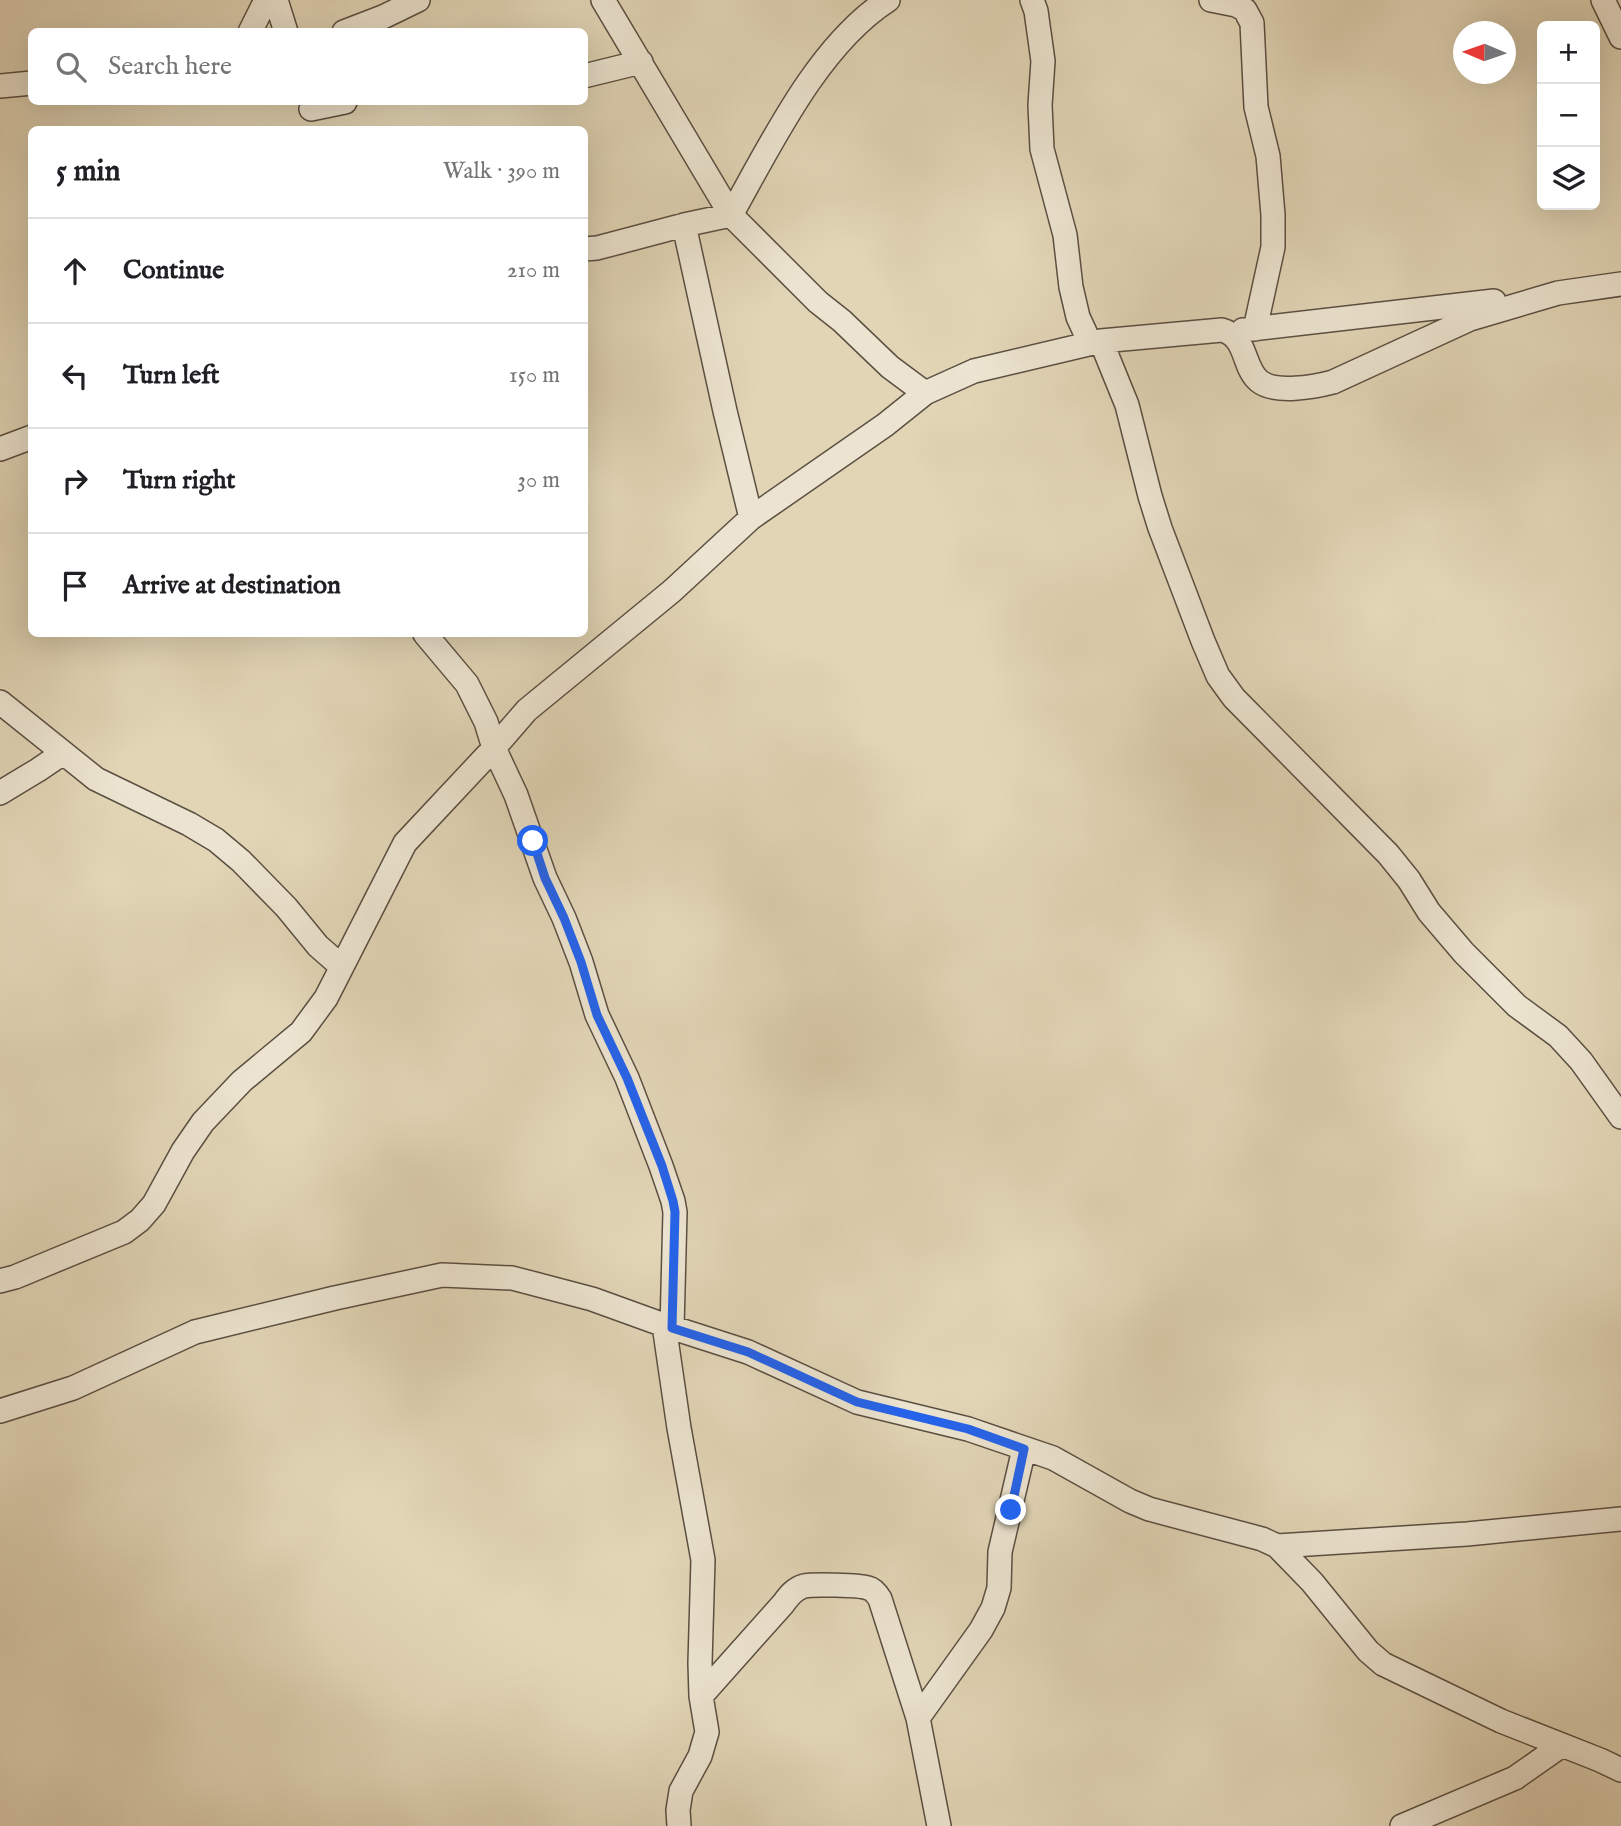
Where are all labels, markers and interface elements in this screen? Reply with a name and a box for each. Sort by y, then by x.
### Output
north arrow [1453,21,1516,84]
map controls [1537,21,1600,210]
button: + [1537,21,1600,84]
search box [28,28,588,105]
icon: search [52,48,90,86]
text: Search here [108,50,232,83]
button: − [1537,84,1600,147]
button: layers [1537,147,1600,210]
text: 5 min [56,153,121,191]
text: Walk · 390 m [443,157,560,186]
icon: ahead [56,252,94,290]
text: Continue [123,254,224,287]
text: 210 m [507,256,560,285]
icon: left [56,357,94,395]
text: Turn left [123,359,220,392]
text: 150 m [509,361,560,390]
icon: right [56,462,94,500]
text: Turn right [123,464,236,497]
text: 30 m [517,466,560,495]
icon: arrive [56,567,94,605]
text: Arrive at destination [123,569,341,602]
route start [517,825,548,856]
route end [995,1494,1026,1525]

